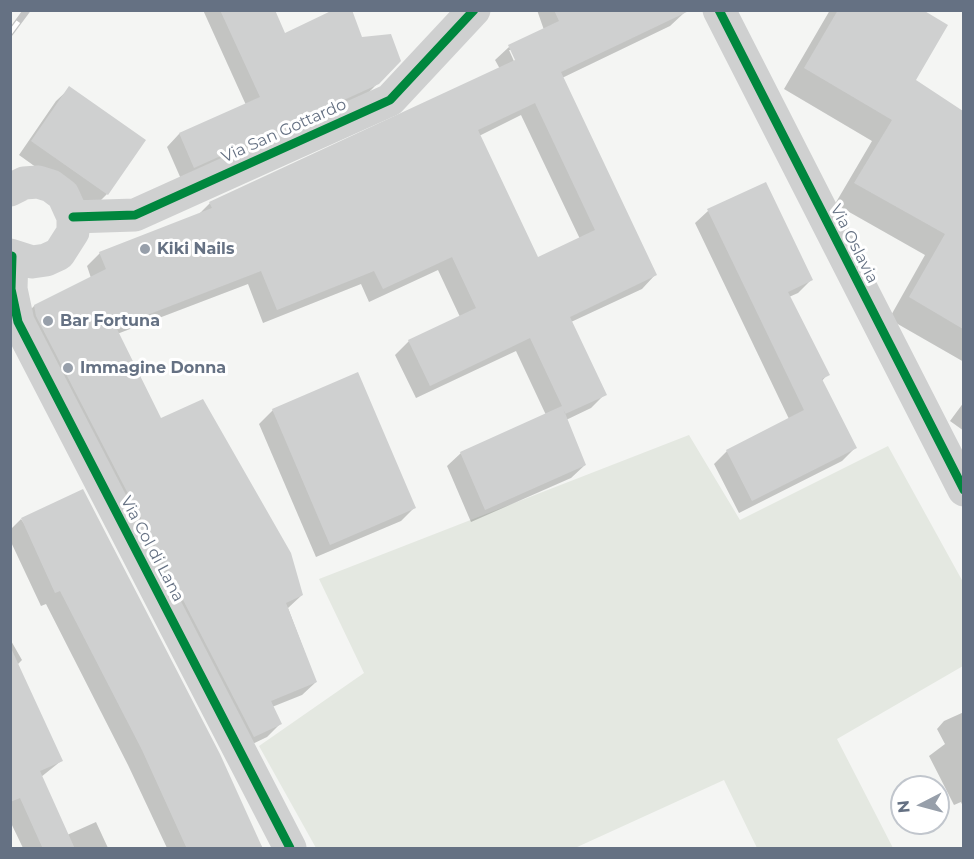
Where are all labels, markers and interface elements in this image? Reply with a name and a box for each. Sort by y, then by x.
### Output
street label: Via San Gottardo [219,95,349,167]
street label: Via Oslavia [826,201,882,287]
place label: Kiki Nails [157,239,234,259]
marker: Kiki Nails [138,242,152,256]
place label: Bar Fortuna [60,311,160,331]
marker: Bar Fortuna [41,314,55,328]
place label: Immagine Donna [80,358,226,378]
marker: Immagine Donna [61,361,75,375]
street label: Via Col di Lana [116,493,188,605]
north arrow [890,775,950,835]
text: N [893,799,914,814]

